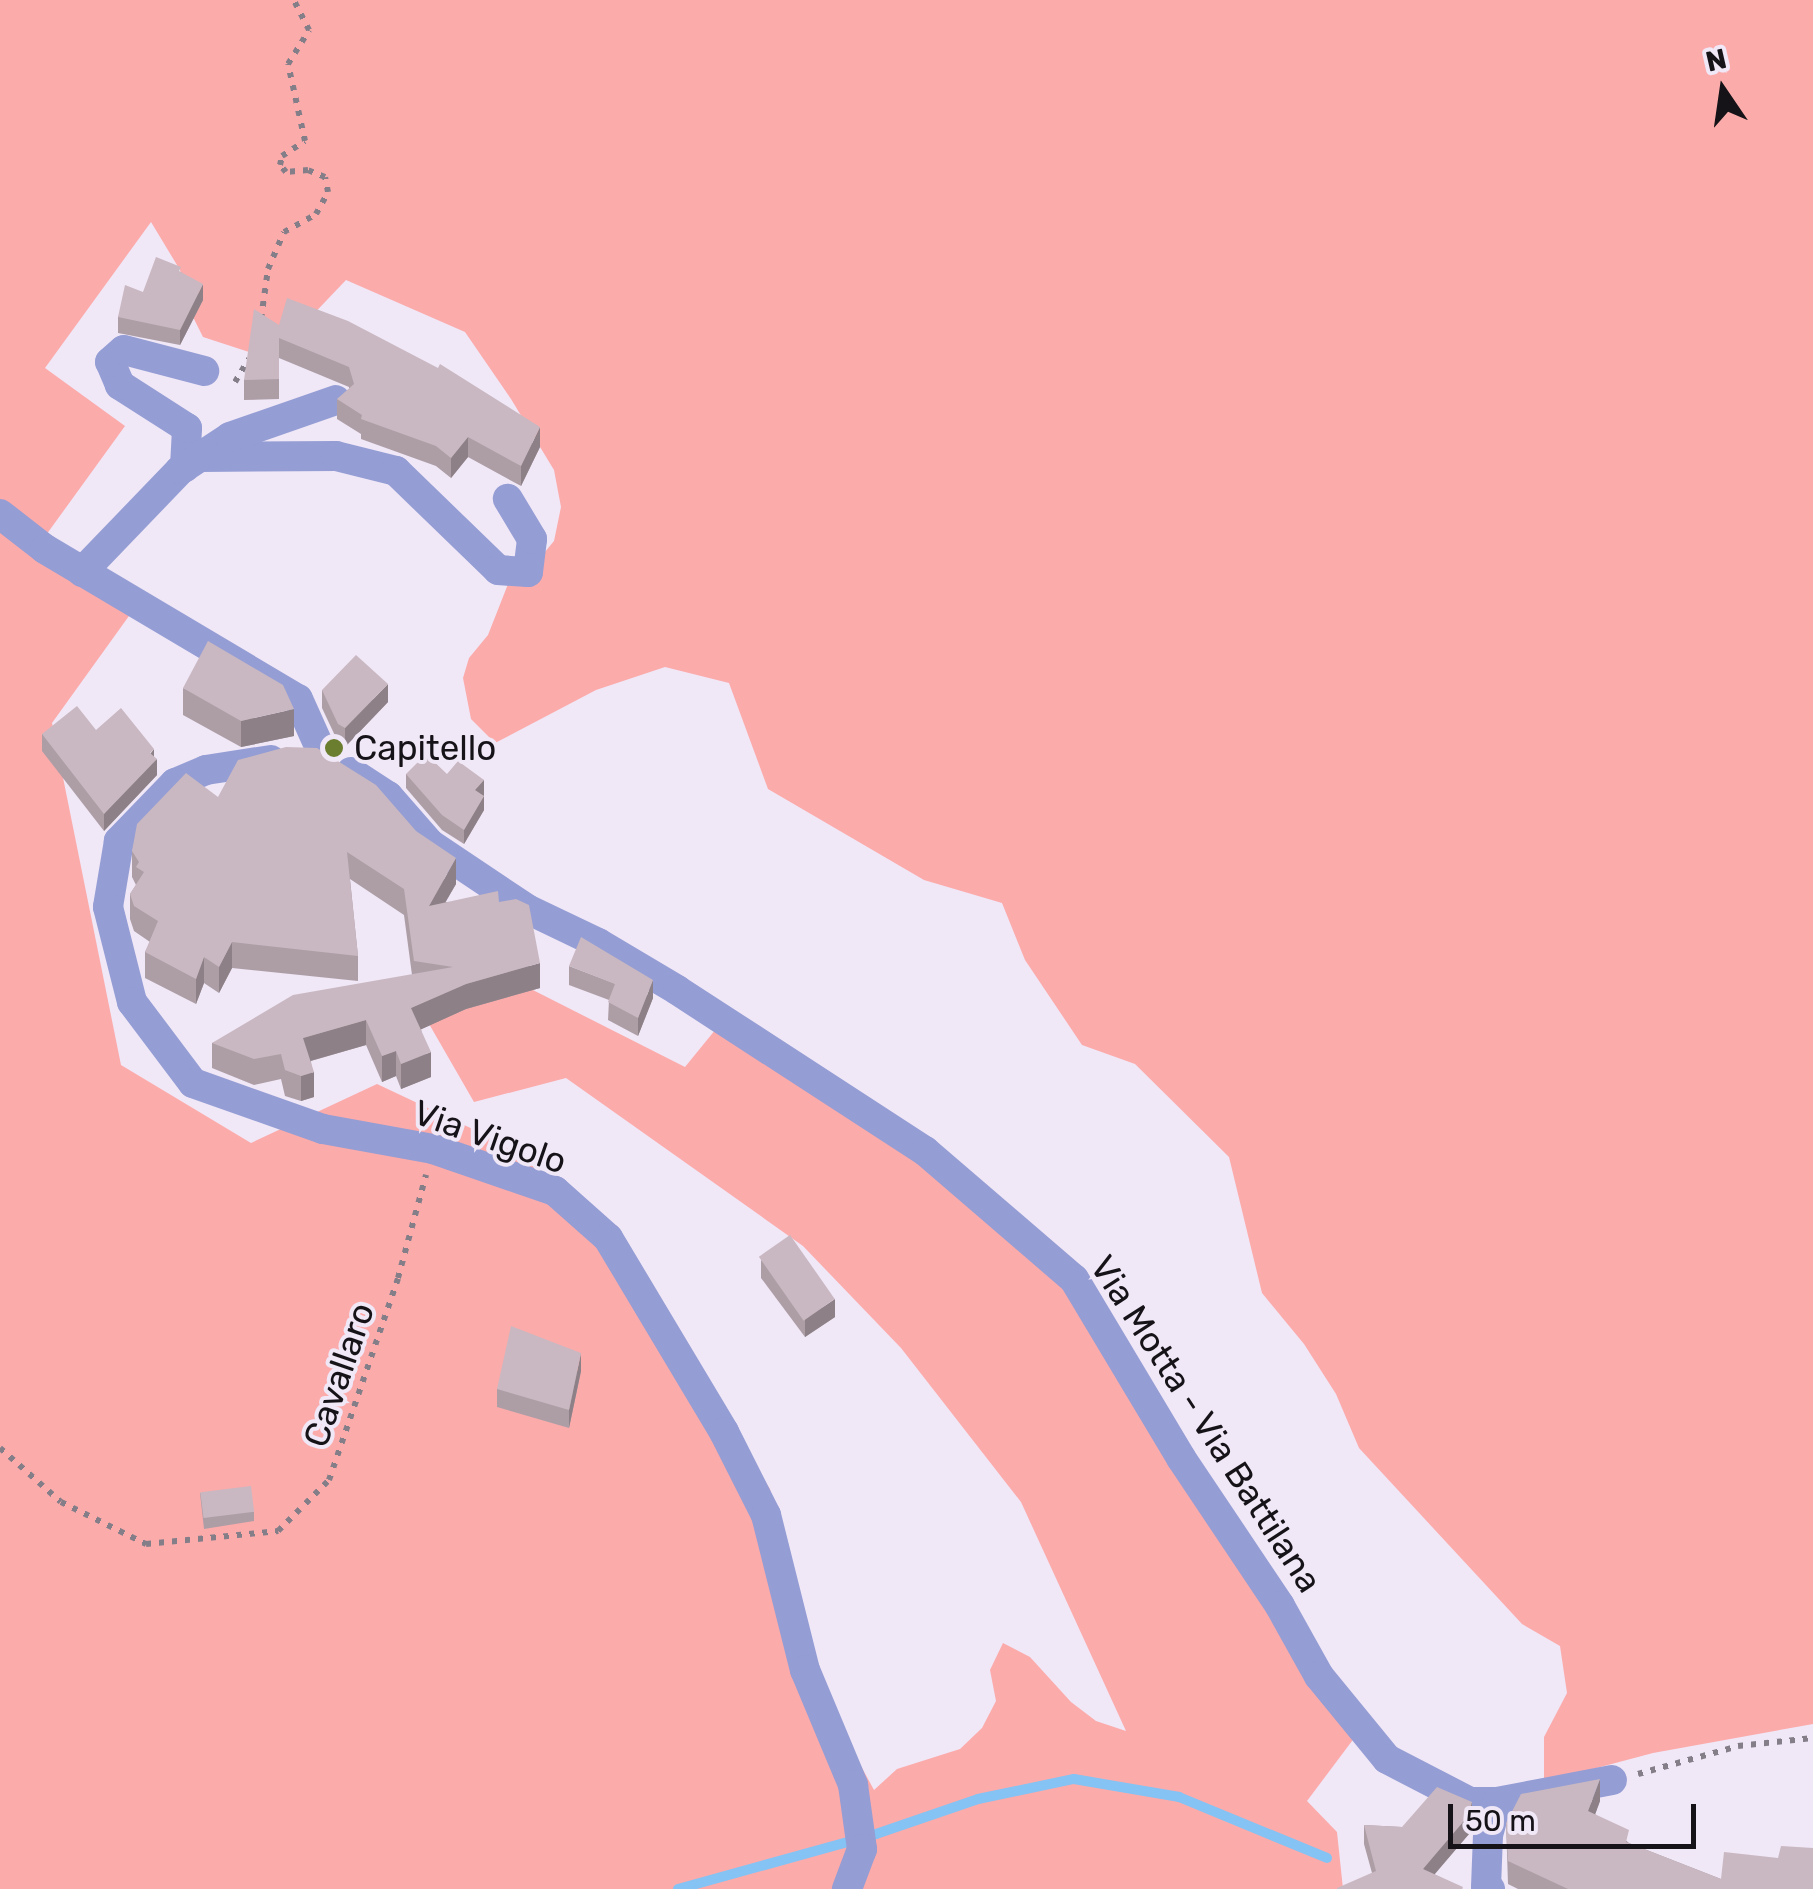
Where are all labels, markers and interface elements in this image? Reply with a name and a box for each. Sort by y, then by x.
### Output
north arrow [1673,40,1773,140]
text: N [1703,42,1730,79]
place label: Capitello [354,727,496,769]
marker: Capitello [323,737,345,759]
street label: Via Vigolo [408,1091,572,1183]
street label: Via Motta - Via Battilana [1081,1248,1331,1600]
street label: Cavallaro [295,1297,383,1453]
scale bar [1453,1784,1700,1846]
text: 50 m [1465,1803,1536,1839]

